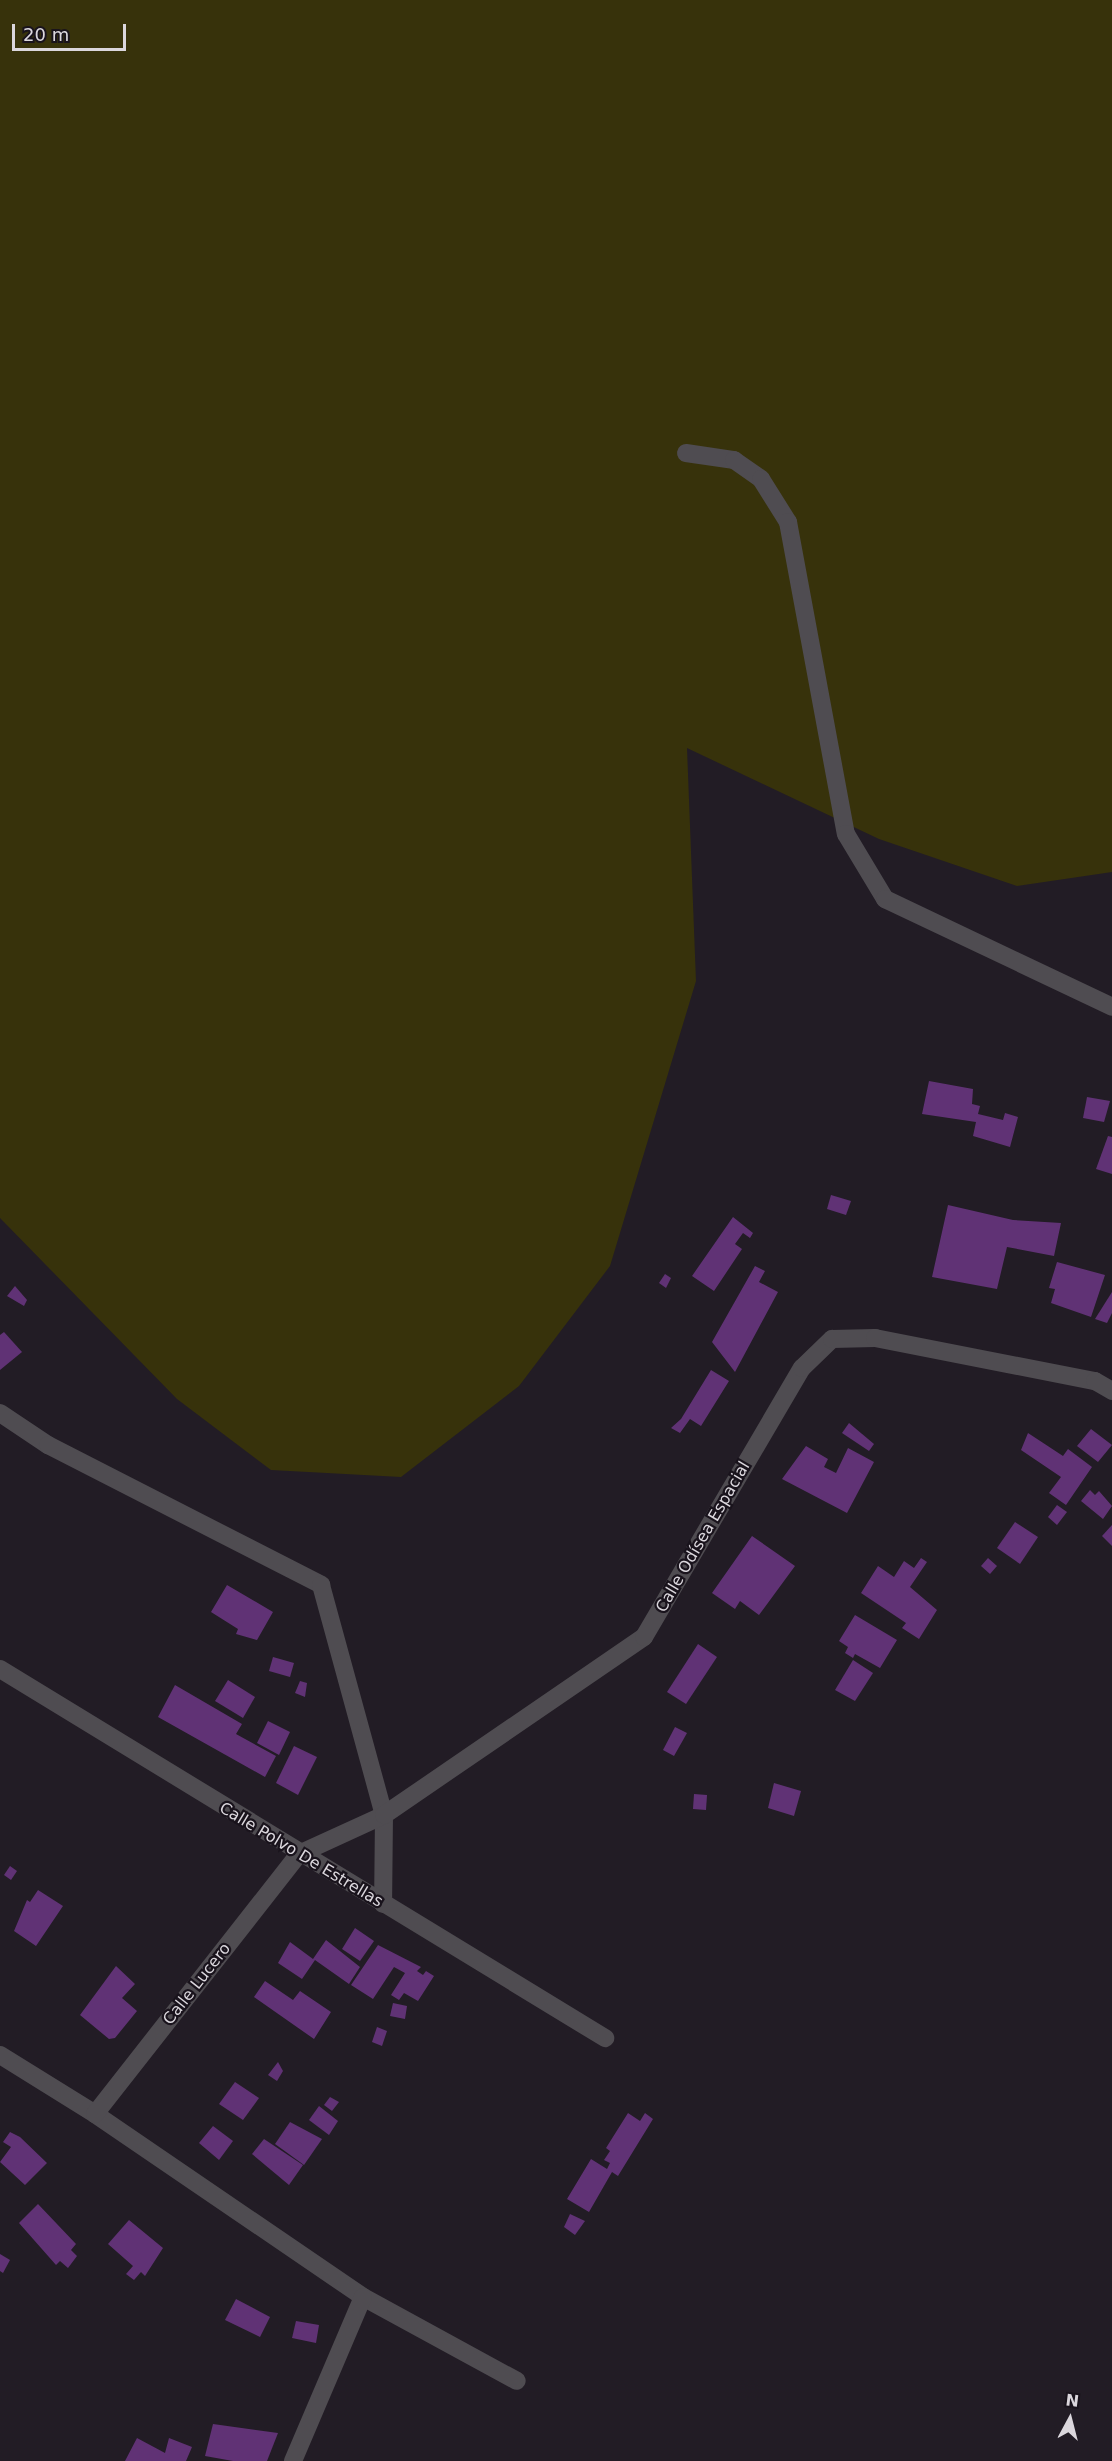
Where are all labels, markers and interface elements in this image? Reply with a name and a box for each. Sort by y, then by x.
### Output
scale bar [15,12,129,50]
text: 20 m [23,24,69,45]
street label: Calle Odísea Espacial [652,1458,754,1616]
street label: Calle Polvo De Estrellas [216,1798,386,1912]
street label: Calle Lucero [159,1939,235,2029]
north arrow [1040,2389,1100,2449]
text: N [1064,2390,1080,2411]

